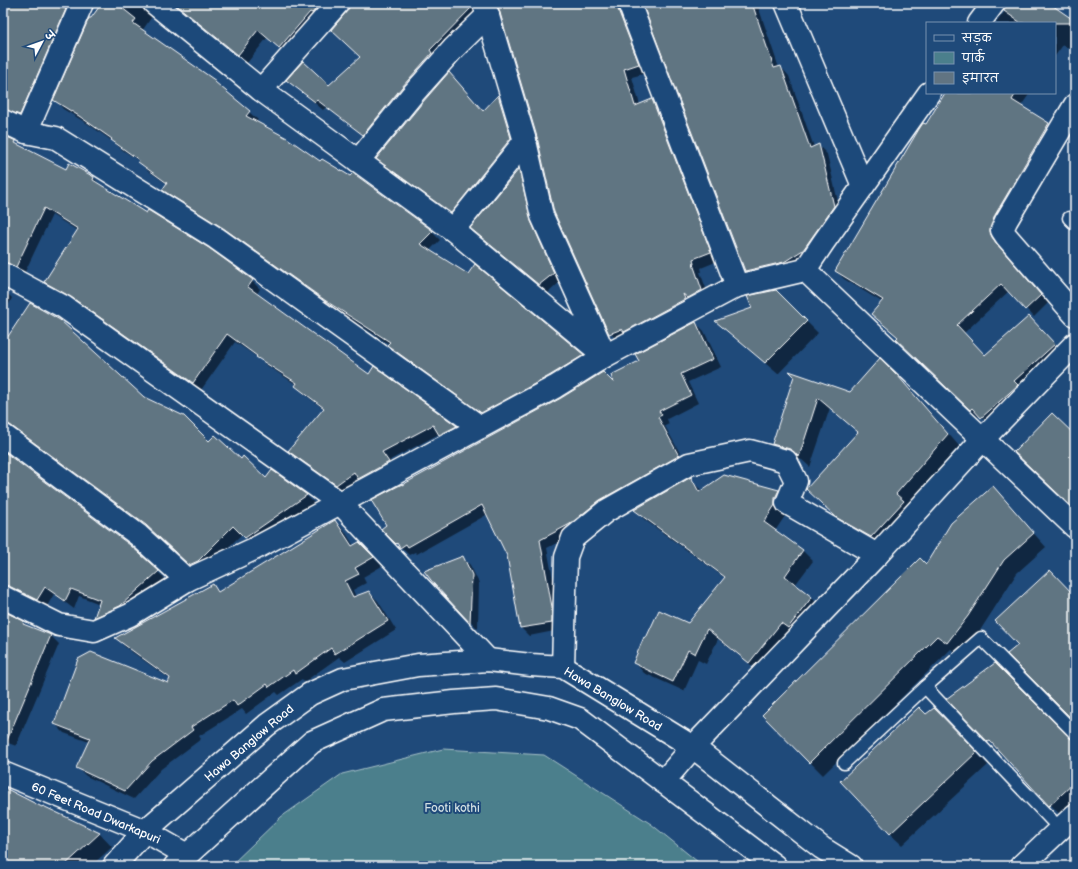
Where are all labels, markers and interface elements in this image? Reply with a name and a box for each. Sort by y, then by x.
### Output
north arrow [22,22,62,62]
legend [926,22,1056,94]
text: उ [41,28,58,44]
text: सड़क [961,31,993,46]
text: पार्क [961,48,986,66]
text: इमारत [962,71,1000,86]
street label: Hawa Banglow Road [561,664,665,735]
street label: Hawa Banglow Road [202,702,297,785]
street label: 60 Feet Road Dwarkapuri [29,779,163,848]
park label: Footi kothi [424,801,480,816]

